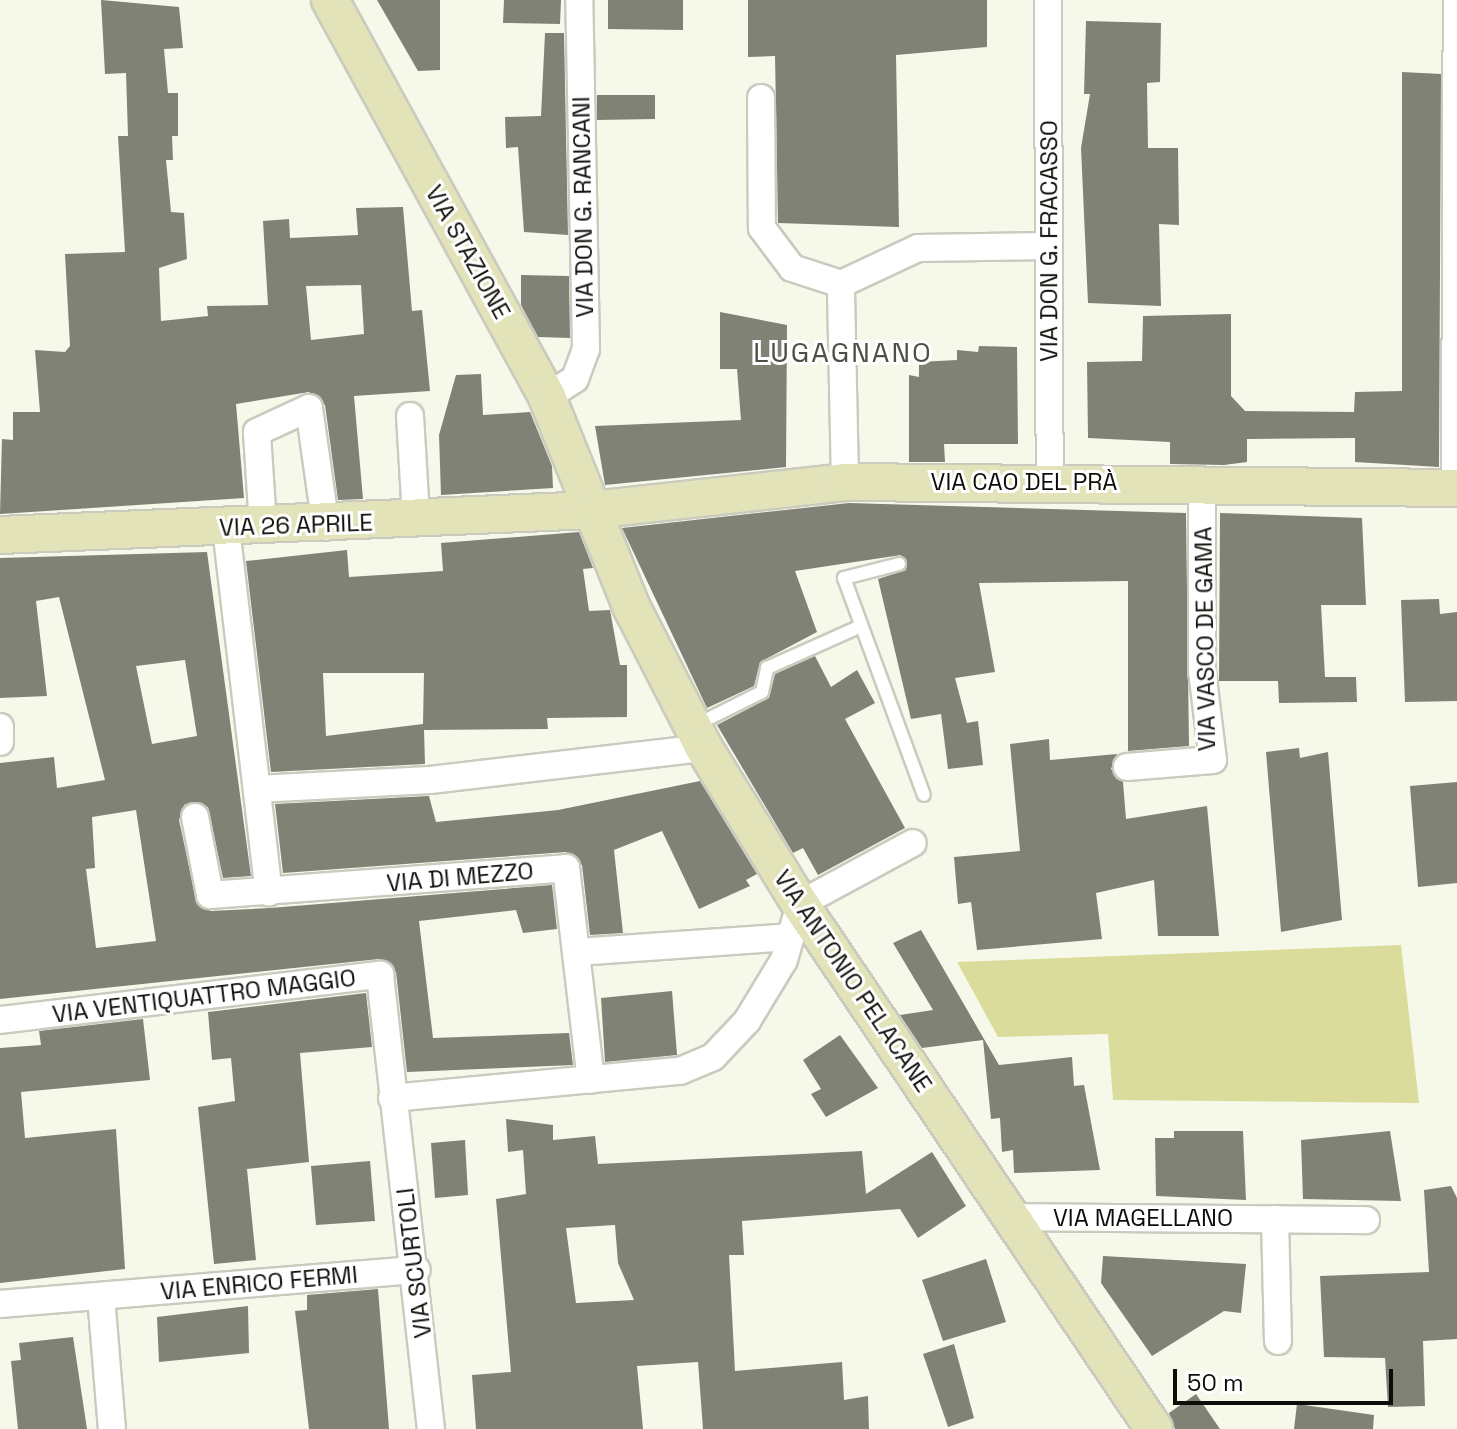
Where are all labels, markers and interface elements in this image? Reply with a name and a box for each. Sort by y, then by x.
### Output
street label: VIA DON G. RANCANI [567,96,599,318]
street label: VIA DON G. FRACASSO [1035,120,1063,362]
street label: VIA STAZIONE [419,180,517,324]
district label: LUGAGNANO [753,335,933,369]
street label: VIA CAO DEL PRÀ [930,468,1118,496]
street label: VIA 26 APRILE [218,508,374,542]
street label: VIA VASCO DE GAMA [1189,526,1221,752]
street label: VIA DI MEZZO [385,856,535,898]
street label: VIA ANTONIO PELACANE [768,864,938,1098]
street label: VIA VENTIQUATTRO MAGGIO [50,963,358,1029]
street label: VIA SCURTOLI [390,1186,438,1340]
street label: VIA MAGELLANO [1053,1204,1233,1232]
street label: VIA ENRICO FERMI [159,1260,359,1306]
scale bar [1177,1353,1397,1403]
text: 50 m [1187,1367,1244,1398]

